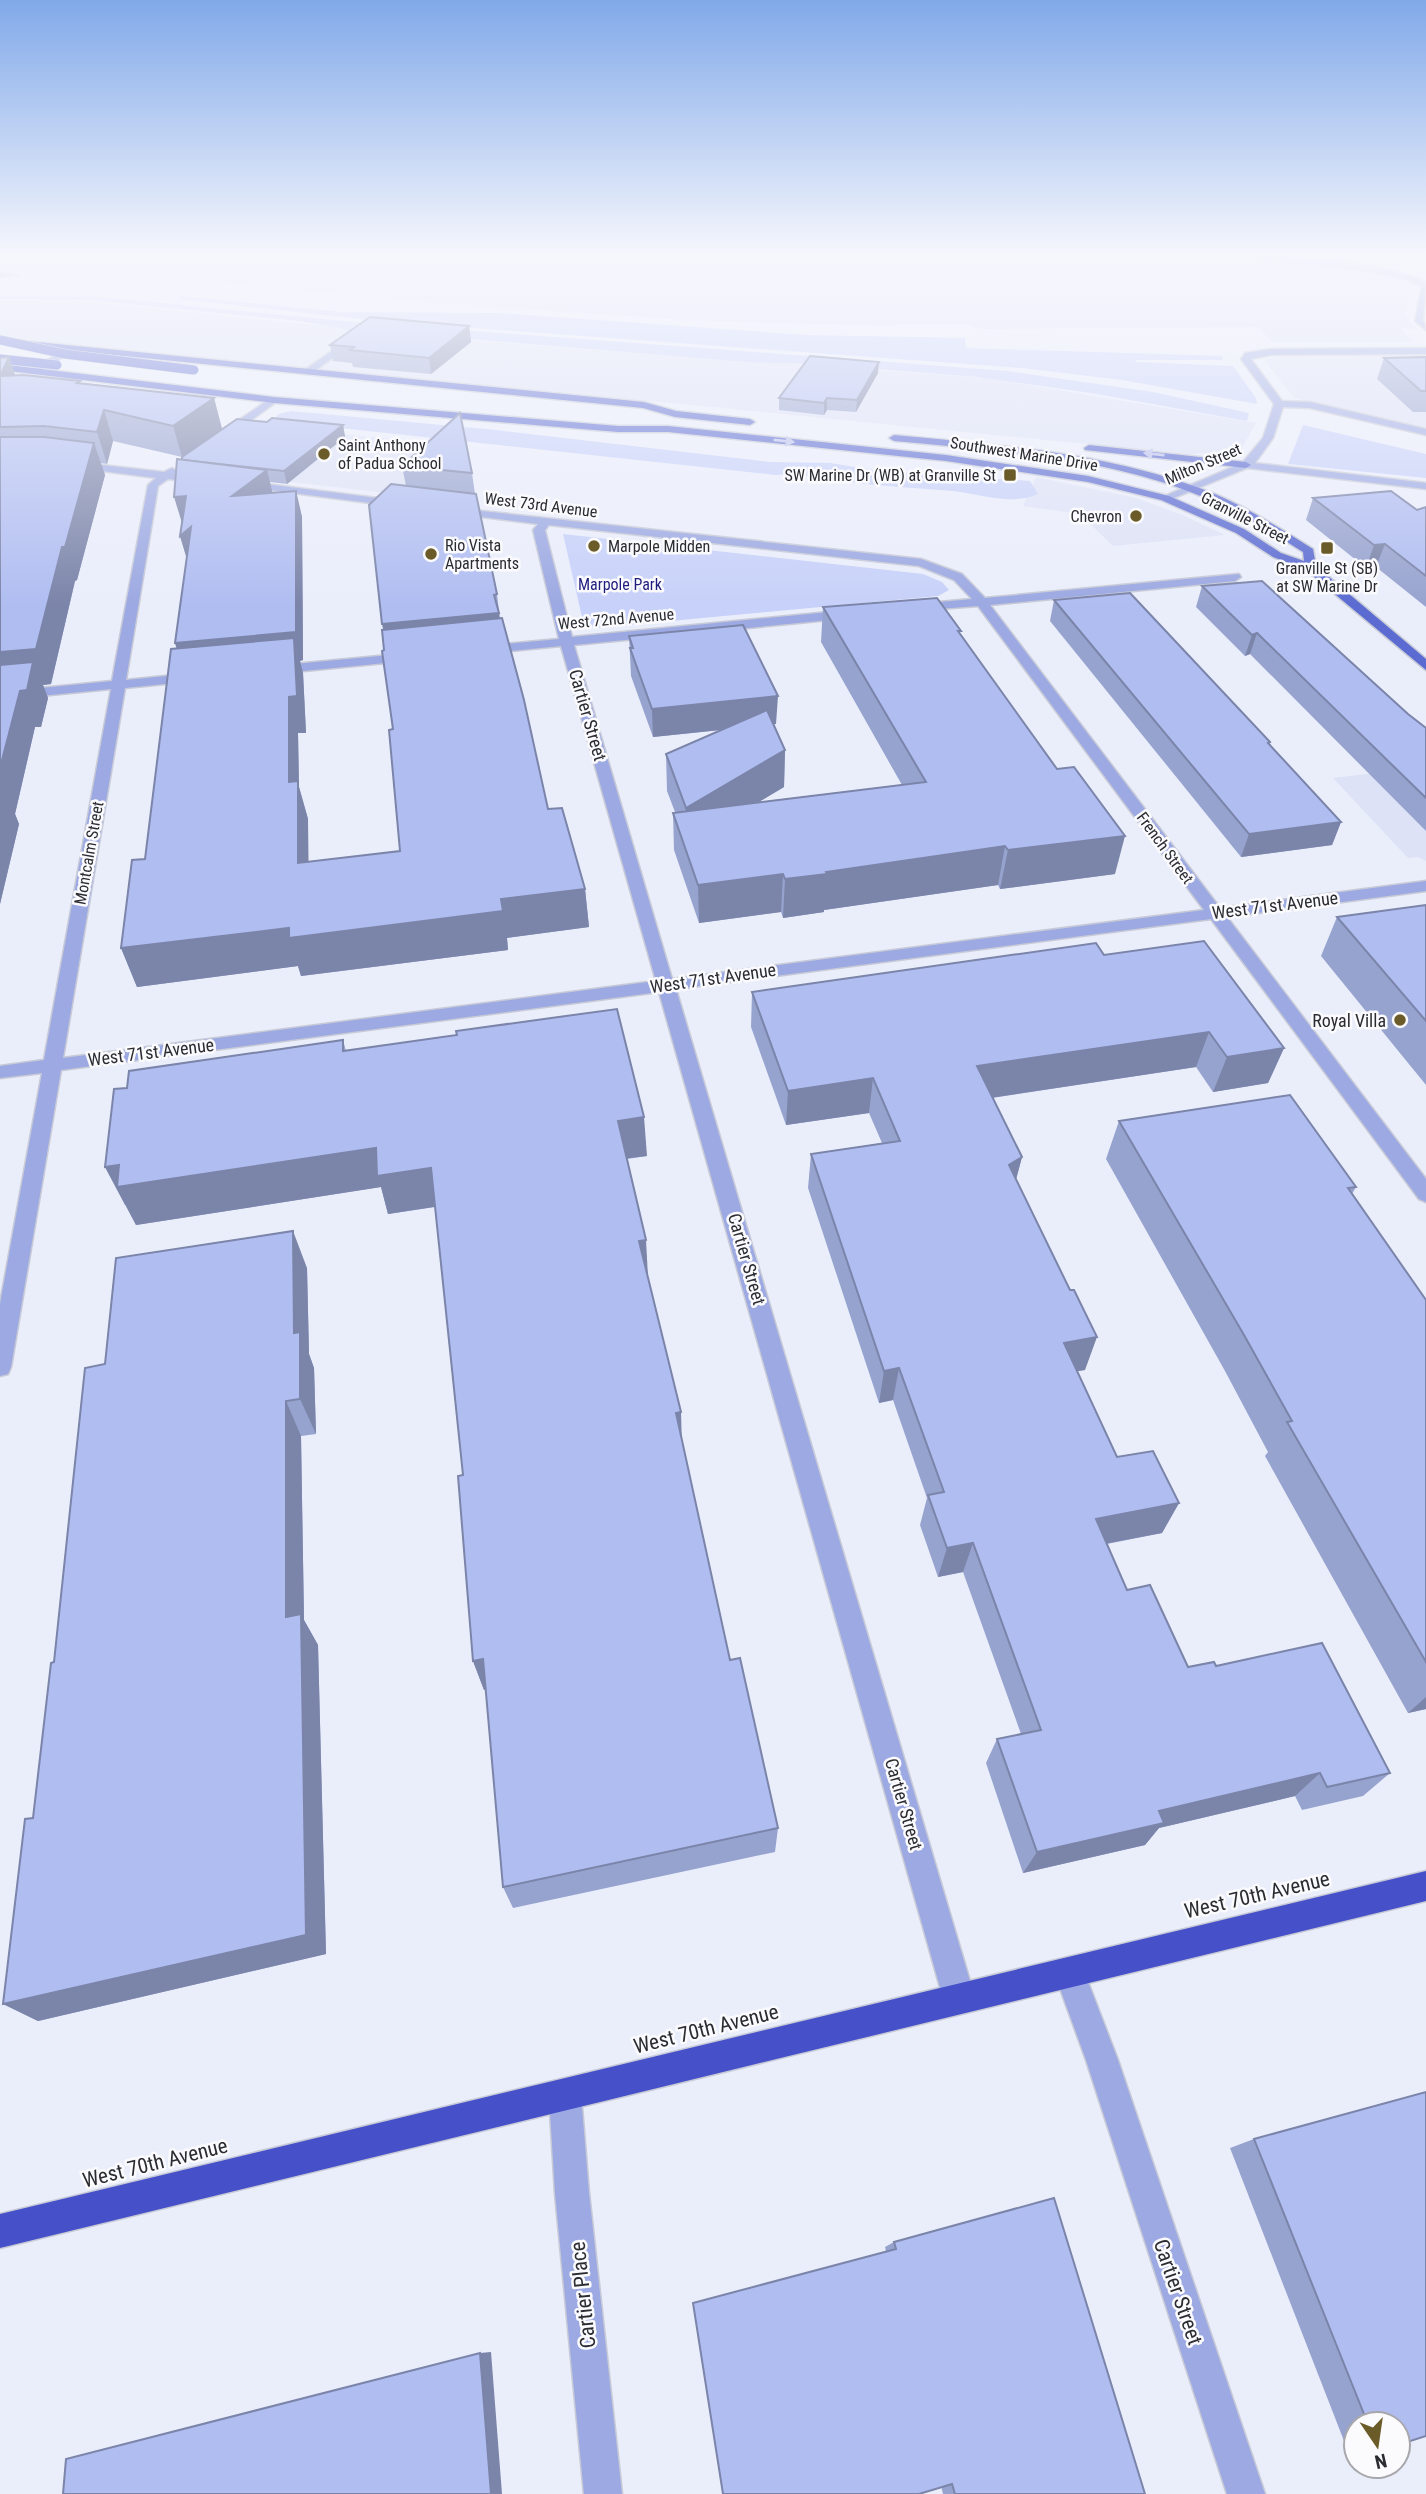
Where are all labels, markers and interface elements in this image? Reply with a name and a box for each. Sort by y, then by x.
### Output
street label: Southwest Marine Drive [949,433,1099,475]
one-way arrow [774,435,796,446]
place label: Saint Anthony of Padua School [338,436,441,473]
street label: Milton Street [1162,439,1244,489]
marker: Saint Anthony of Padua School [316,446,332,462]
one-way arrow [1143,448,1165,459]
place label: SW Marine Dr (WB) at Granville St [785,466,996,485]
marker: SW Marine Dr (WB) at Granville St [1002,467,1018,483]
street label: Granville Street [1198,488,1292,548]
street label: West 73rd Avenue [484,489,598,521]
place label: Chevron [1070,507,1122,526]
marker: Chevron [1128,508,1144,524]
place label: Rio Vista Apartments [445,536,519,573]
place label: Marpole Midden [608,537,710,556]
marker: Marpole Midden [586,538,602,554]
marker: Granville St (SB) at SW Marine Dr [1319,540,1335,556]
marker: Rio Vista Apartments [423,546,439,562]
place label: Granville St (SB) at SW Marine Dr [1276,559,1378,596]
park label: Marpole Park [578,575,663,594]
street label: West 72nd Avenue [557,604,675,634]
street label: Cartier Street [565,667,611,763]
street label: Montcalm Street [71,800,107,906]
street label: French Street [1133,809,1197,888]
street label: West 71st Avenue [1211,887,1339,923]
street label: West 71st Avenue [649,959,777,997]
place label: Royal Villa [1312,1010,1386,1031]
marker: Royal Villa [1392,1012,1408,1028]
street label: West 71st Avenue [87,1034,215,1070]
street label: Cartier Street [724,1211,770,1307]
street label: Cartier Street [881,1756,927,1852]
street label: West 70th Avenue [1182,1867,1332,1923]
street label: West 70th Avenue [631,1999,781,2059]
street label: West 70th Avenue [80,2133,230,2193]
street label: Cartier Street [1149,2236,1207,2348]
street label: Cartier Place [565,2240,601,2349]
north arrow [1342,2410,1412,2480]
text: N [1372,2449,1389,2474]

